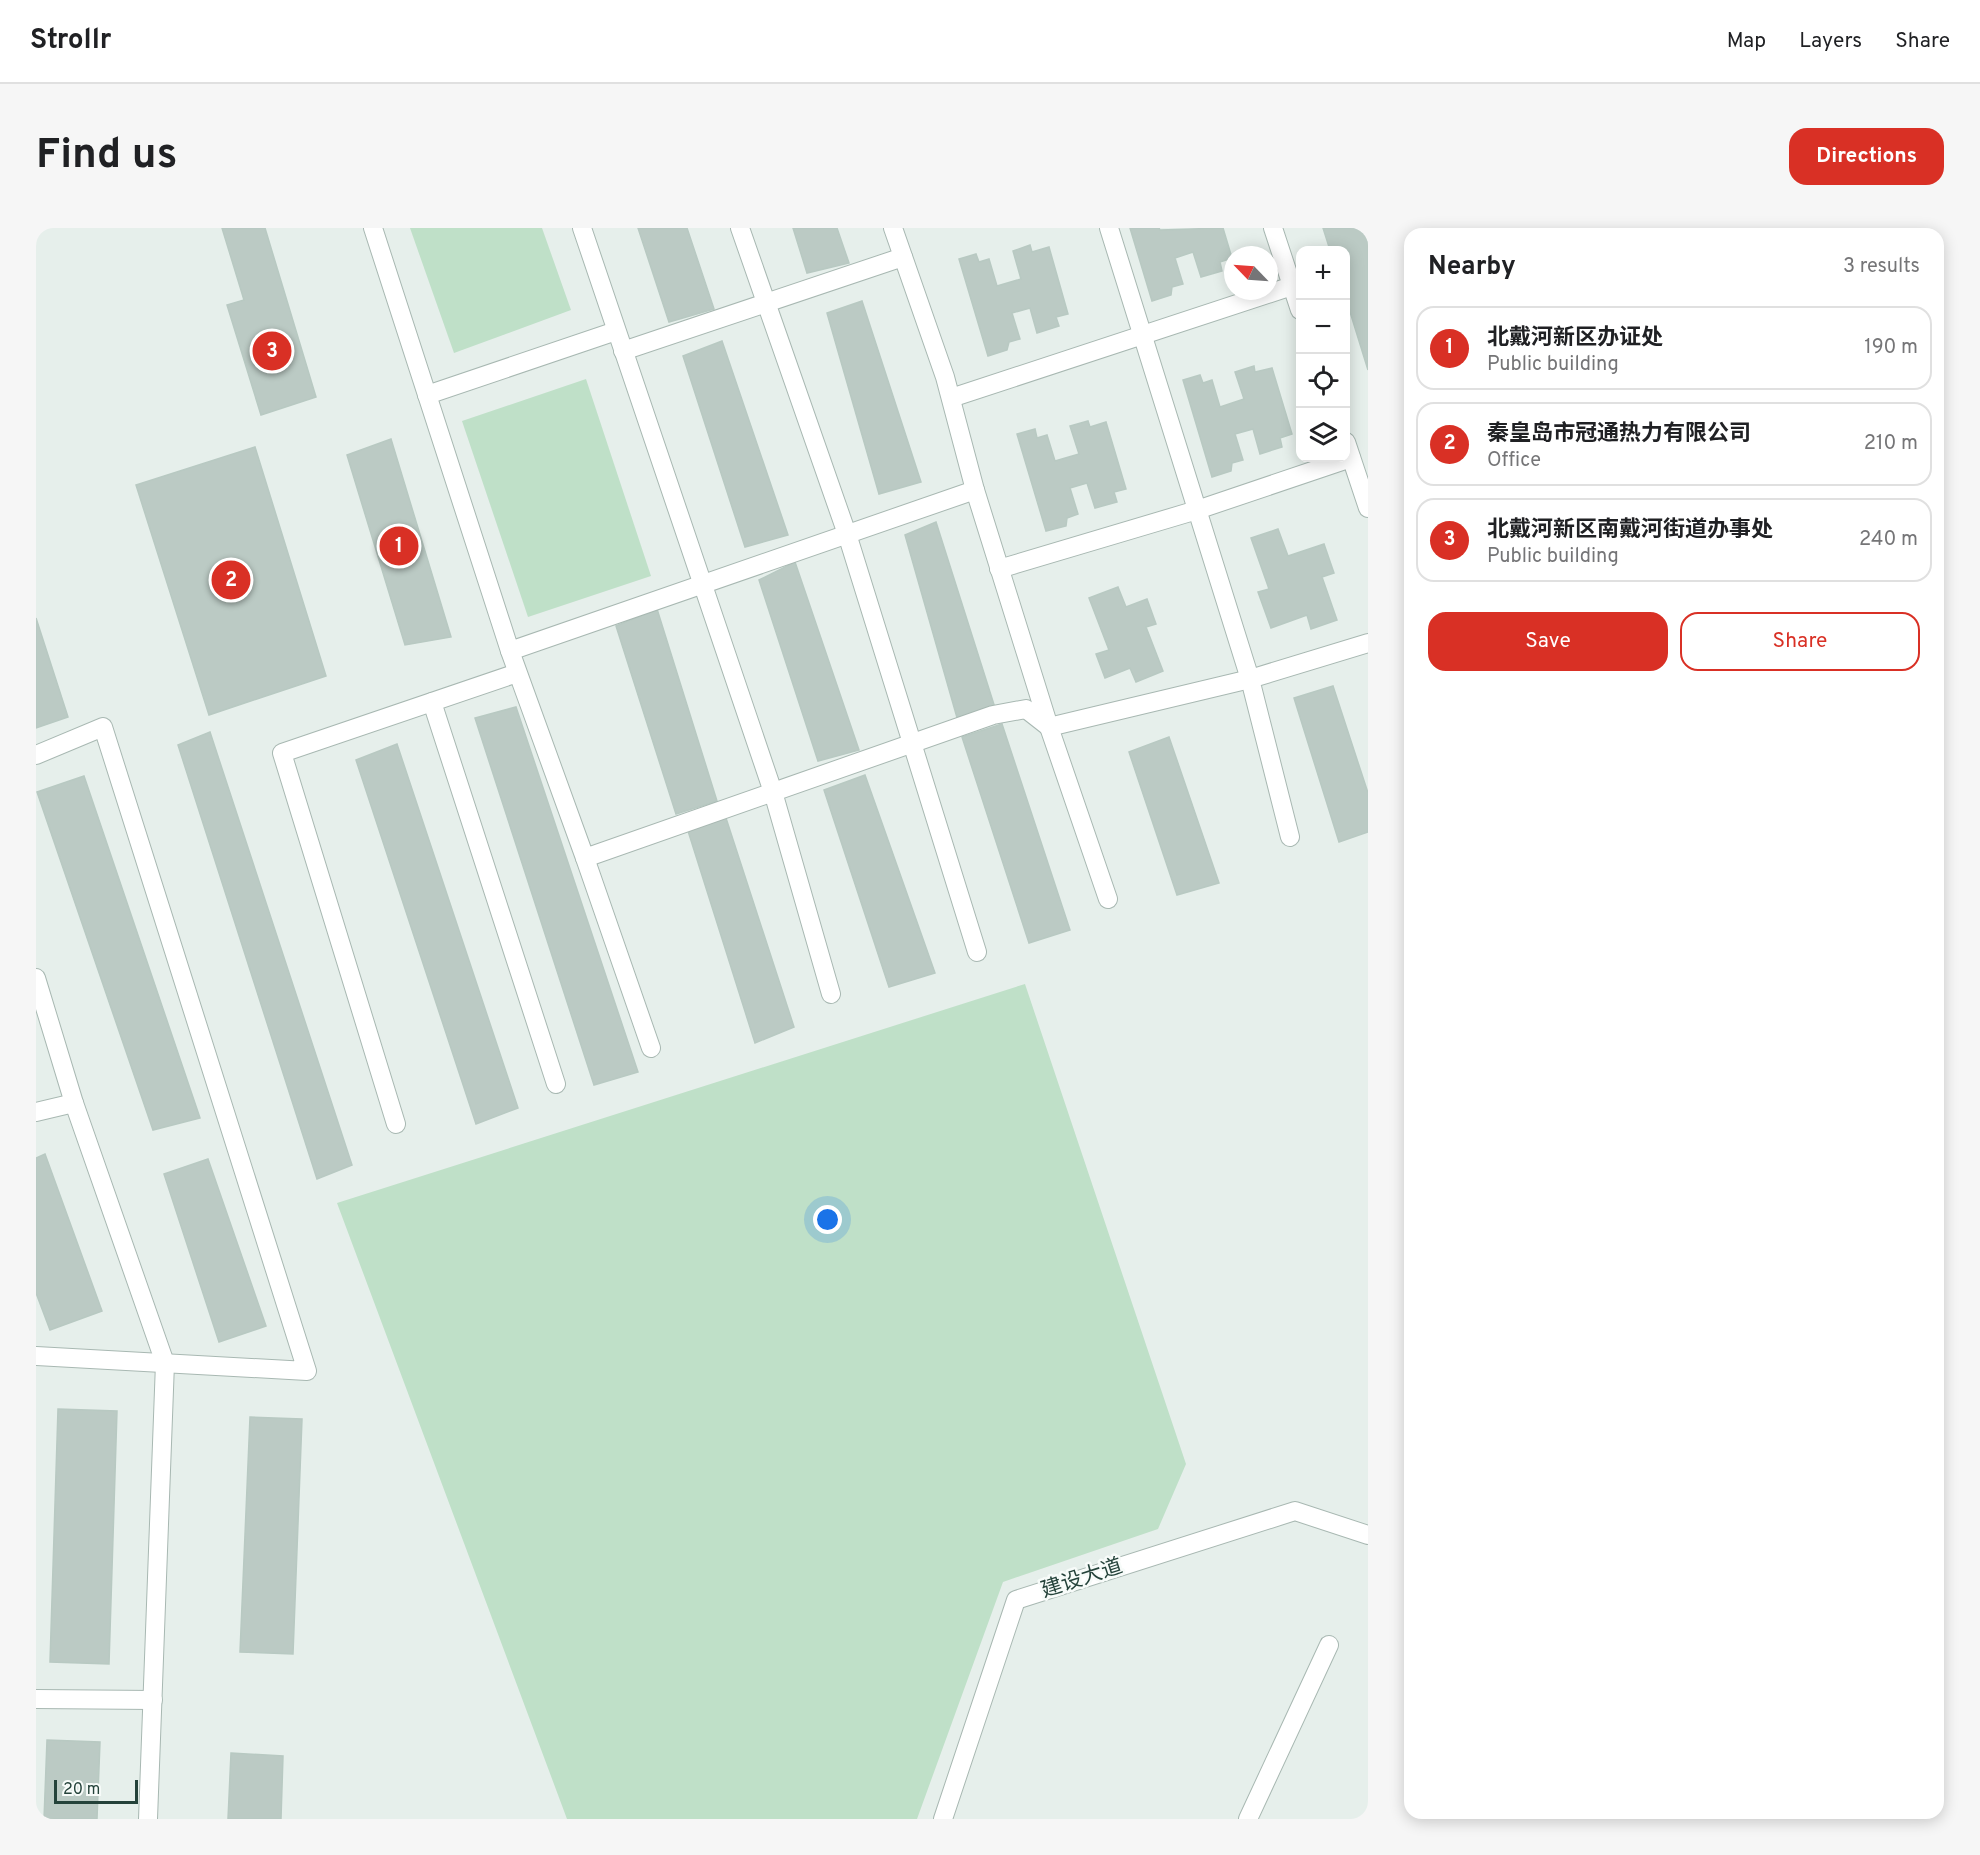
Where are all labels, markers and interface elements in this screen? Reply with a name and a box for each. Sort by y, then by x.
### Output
text: Strollr [30,23,112,59]
text: Map [1727,28,1766,55]
text: Layers [1799,28,1862,55]
text: Share [1895,28,1950,55]
button: Directions [1789,128,1944,185]
text: Find us [36,130,177,183]
north arrow [1224,246,1278,300]
map controls [1296,246,1350,462]
button: + [1296,246,1350,300]
text: Nearby [1428,251,1516,284]
text: 3 results [1843,254,1920,280]
button: − [1296,300,1350,354]
text: 北戴河新区办证处 [1487,325,1663,352]
pin: 3 [252,328,292,374]
text: 1 [1446,335,1454,361]
text: 190 m [1864,335,1918,361]
text: Public building [1487,352,1619,378]
button: locate [1296,354,1350,408]
button: layers [1296,408,1350,462]
text: 秦皇岛市冠通热力有限公司 [1487,421,1751,448]
text: 2 [1443,431,1456,457]
text: 210 m [1864,431,1918,457]
text: Office [1487,448,1541,474]
text: 北戴河新区南戴河街道办事处 [1487,517,1773,544]
pin: 1 [380,524,418,568]
text: 3 [1444,527,1456,553]
text: 240 m [1859,527,1918,553]
text: Public building [1487,544,1619,570]
pin: 2 [212,558,250,602]
button: Save [1428,612,1668,671]
button: Share [1680,612,1920,671]
your location [813,1205,842,1234]
street label: 建设大道 [1038,1553,1126,1605]
scale bar [54,1777,138,1804]
text: 20 m [63,1780,100,1800]

